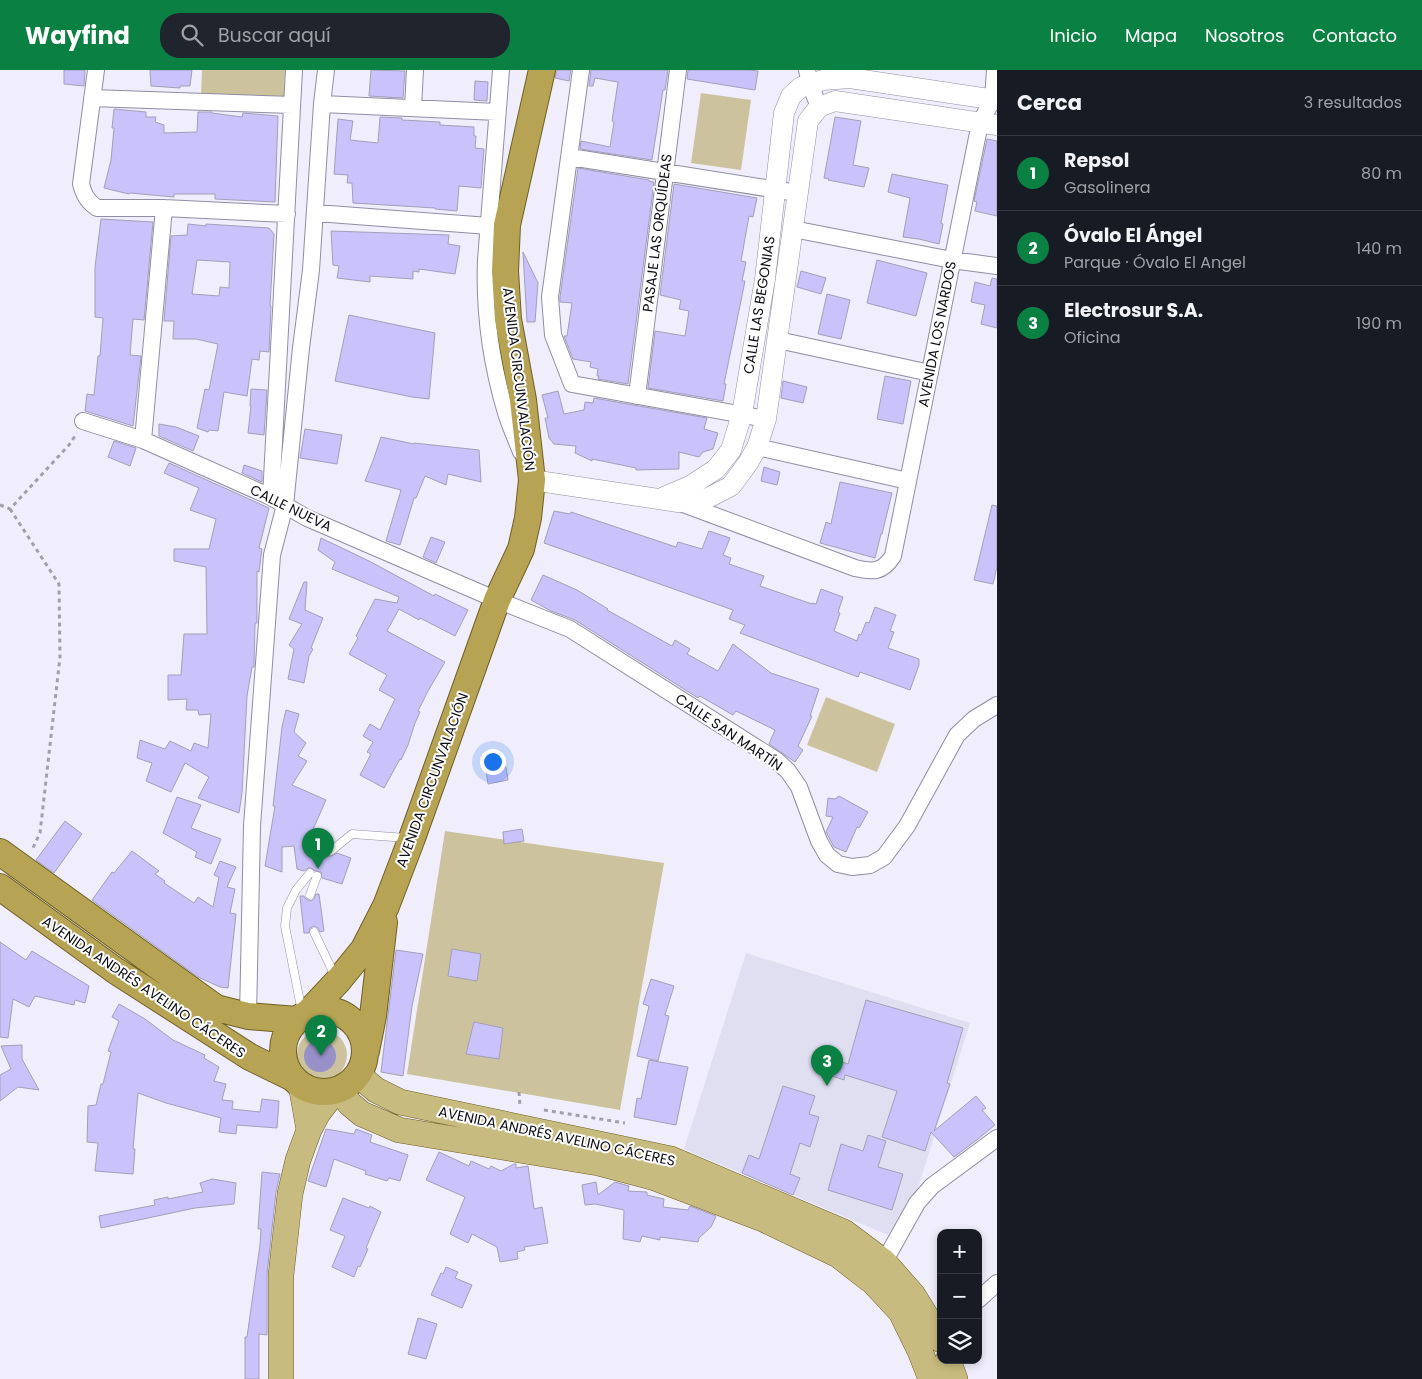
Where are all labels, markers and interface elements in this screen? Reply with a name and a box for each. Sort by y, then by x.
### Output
search box [160,13,510,58]
text: Wayfind [25,19,130,52]
icon: search [178,21,206,49]
text: Buscar aquí [218,22,331,49]
text: Inicio [1050,23,1097,48]
text: Mapa [1125,23,1177,48]
text: Nosotros [1205,23,1284,48]
text: Contacto [1312,23,1397,48]
text: Cerca [1017,88,1082,117]
text: 3 resultados [1304,91,1402,114]
text: Repsol [1064,147,1129,174]
street label: PASAJE LAS ORQUÍDEAS [637,153,677,313]
text: 1 [1030,162,1036,185]
text: 80 m [1361,162,1402,185]
text: Gasolinera [1064,176,1151,199]
text: Óvalo El Ángel [1064,222,1202,249]
street label: CALLE LAS BEGONIAS [738,235,780,375]
text: 2 [1028,237,1038,260]
text: 140 m [1356,237,1402,260]
text: Parque · Óvalo El Angel [1064,251,1246,274]
street label: AVENIDA LOS NARDOS [913,259,961,409]
street label: AVENIDA CIRCUNVALACIÓN [498,286,540,472]
text: Electrosur S.A. [1064,297,1203,324]
text: 3 [1028,312,1038,335]
text: 190 m [1356,312,1402,335]
text: Oficina [1064,326,1120,349]
street label: CALLE NUEVA [247,480,335,536]
street label: CALLE SAN MARTÍN [671,689,787,775]
street label: AVENIDA CIRCUNVALACIÓN [391,690,473,870]
your location [480,749,506,775]
pin: 1 [302,828,334,869]
street label: AVENIDA ANDRÉS AVELINO CÁCERES [38,911,250,1063]
pin: 2 [305,1015,337,1056]
pin: 3 [811,1045,843,1086]
street label: AVENIDA ANDRÉS AVELINO CÁCERES [437,1101,677,1171]
map controls [937,1229,982,1364]
button: + [937,1229,982,1274]
button: − [937,1274,982,1319]
button: layers [937,1319,982,1364]

